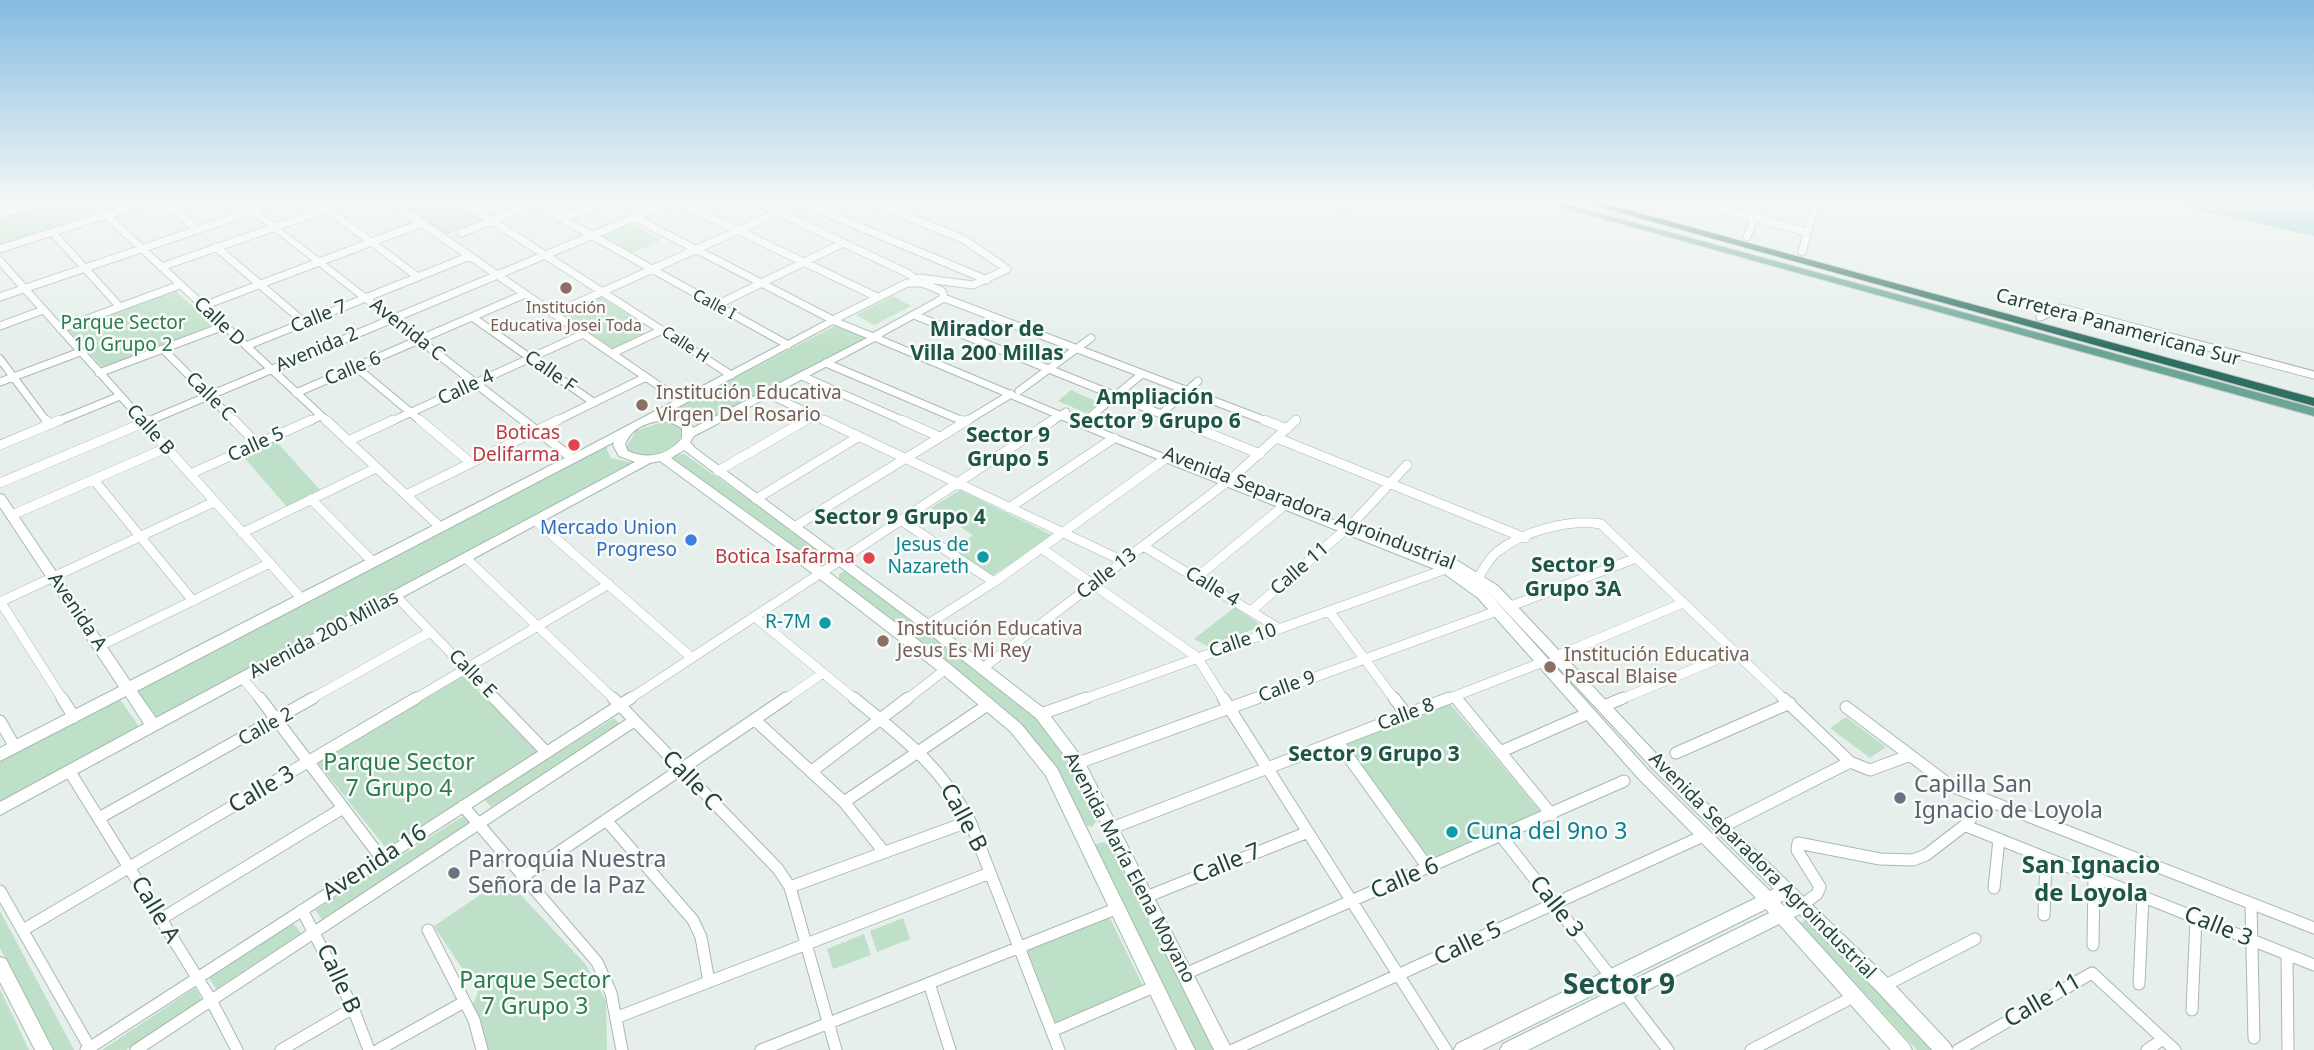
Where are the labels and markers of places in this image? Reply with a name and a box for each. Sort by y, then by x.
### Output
marker: Institución Educativa Josei Toda [558,280,574,296]
place label: Institución Educativa Josei Toda [490,298,642,336]
place label: Institución Educativa Virgen Del Rosario [656,383,842,427]
marker: Institución Educativa Virgen Del Rosario [634,397,650,413]
place label: Boticas Delifarma [472,423,560,467]
marker: Boticas Delifarma [566,437,582,453]
place label: Mercado Union Progreso [540,518,677,562]
marker: Mercado Union Progreso [683,532,699,548]
place label: Jesus de Nazareth [888,535,969,579]
place label: Botica Isafarma [715,547,855,569]
marker: Jesus de Nazareth [975,549,991,565]
marker: Botica Isafarma [861,550,877,566]
place label: R-7M [765,612,811,634]
marker: R-7M [817,615,833,631]
place label: Institución Educativa Jesus Es Mi Rey [897,619,1083,663]
marker: Institución Educativa Jesus Es Mi Rey [875,633,891,649]
place label: Institución Educativa Pascal Blaise [1564,645,1750,689]
marker: Institución Educativa Pascal Blaise [1542,659,1558,675]
place label: Capilla San Ignacio de Loyola [1914,771,2103,825]
marker: Capilla San Ignacio de Loyola [1892,790,1908,806]
place label: Cuna del 9no 3 [1466,818,1627,846]
marker: Cuna del 9no 3 [1444,824,1460,840]
place label: Parroquia Nuestra Señora de la Paz [468,846,666,900]
marker: Parroquia Nuestra Señora de la Paz [446,865,462,881]

